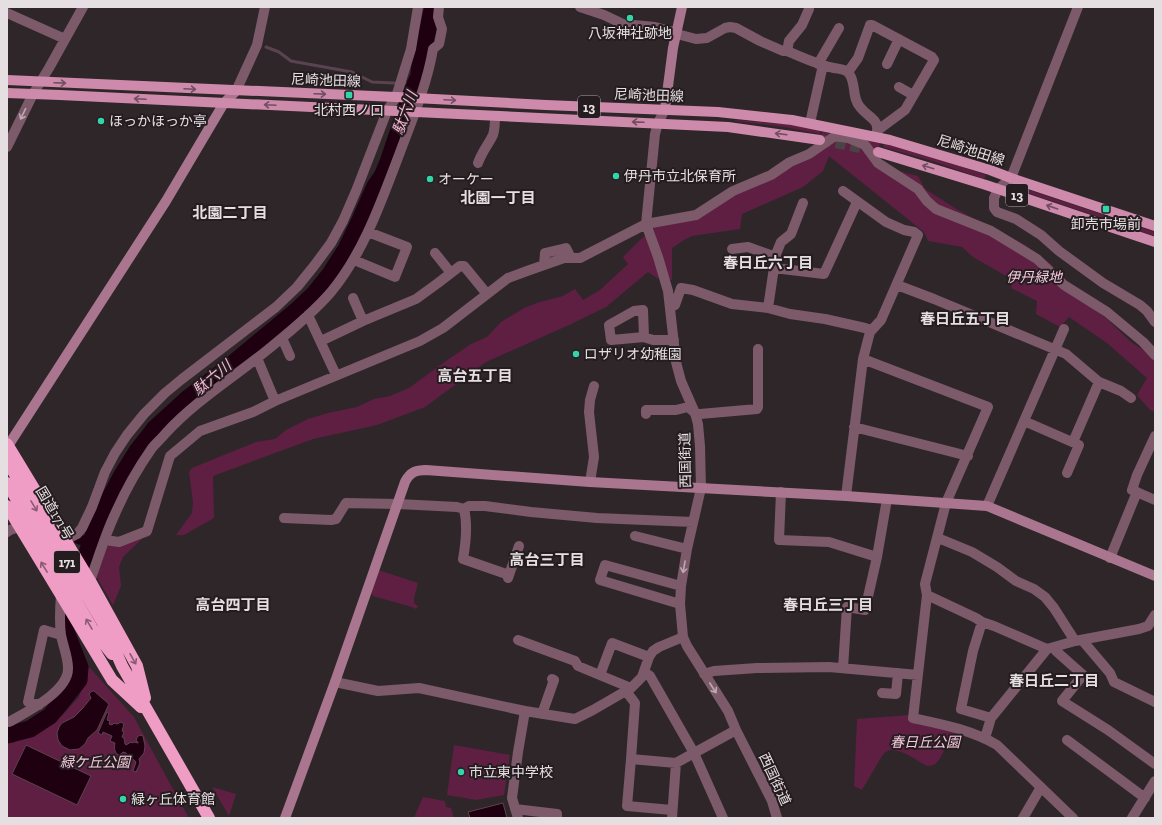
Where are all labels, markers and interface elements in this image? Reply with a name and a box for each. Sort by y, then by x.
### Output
marker: 八坂神社跡地 [625,13,635,23]
place label: 八坂神社跡地 [588,25,672,42]
street label: 尼崎池田線 [291,71,361,90]
one-way arrow [53,79,66,87]
one-way arrow [183,85,196,92]
street label: 尼崎池田線 [614,86,684,105]
water label: 駄六川 [389,87,422,137]
one-way arrow [313,90,326,98]
marker: 北村西ノ口 [344,90,354,100]
one-way arrow [134,95,147,102]
one-way arrow [443,96,456,104]
road number: 13 [578,96,600,118]
one-way arrow [264,101,277,108]
place label: 北村西ノ口 [314,102,384,119]
one-way arrow [19,108,26,120]
place label: ほっかほっか亭 [109,113,207,130]
marker: ほっかほっか亭 [96,116,106,126]
one-way arrow [632,118,645,126]
one-way arrow [775,130,788,138]
street label: 尼崎池田線 [935,132,1007,169]
one-way arrow [922,163,935,170]
place label: 伊丹市立北保育所 [624,168,736,185]
place label: オーケー [438,171,494,188]
marker: 伊丹市立北保育所 [611,171,621,181]
marker: オーケー [425,174,435,184]
road number: 13 [1006,184,1028,206]
district label: 北園一丁目 [460,189,536,207]
one-way arrow [1045,203,1058,210]
district label: 北園二丁目 [192,204,268,222]
marker: 卸売市場前 [1101,204,1111,214]
place label: 卸売市場前 [1071,216,1141,233]
district label: 春日丘六丁目 [723,254,813,272]
park label: 伊丹緑地 [1006,269,1064,286]
district label: 春日丘五丁目 [920,310,1010,328]
place label: ロザリオ幼稚園 [584,346,682,363]
marker: ロザリオ幼稚園 [571,349,581,359]
water label: 駄六川 [189,355,237,399]
district label: 高台五丁目 [437,367,513,385]
street label: 西国街道 [677,432,694,488]
street label: 国道171号 [32,484,77,543]
one-way arrow [30,500,38,512]
road number: 171 [54,551,80,573]
district label: 高台三丁目 [509,551,585,569]
one-way arrow [680,560,688,573]
one-way arrow [40,562,48,573]
district label: 高台四丁目 [195,596,271,614]
district label: 春日丘三丁目 [783,596,873,614]
one-way arrow [85,618,93,630]
one-way arrow [129,653,137,665]
district label: 春日丘二丁目 [1009,672,1099,690]
one-way arrow [709,683,717,694]
park label: 春日丘公園 [890,734,962,751]
street label: 西国街道 [755,750,794,808]
park label: 緑ケ丘公園 [60,754,132,771]
place label: 市立東中学校 [469,764,553,781]
marker: 市立東中学校 [456,767,466,777]
place label: 緑ヶ丘体育館 [131,791,215,808]
marker: 緑ヶ丘体育館 [118,794,128,804]

